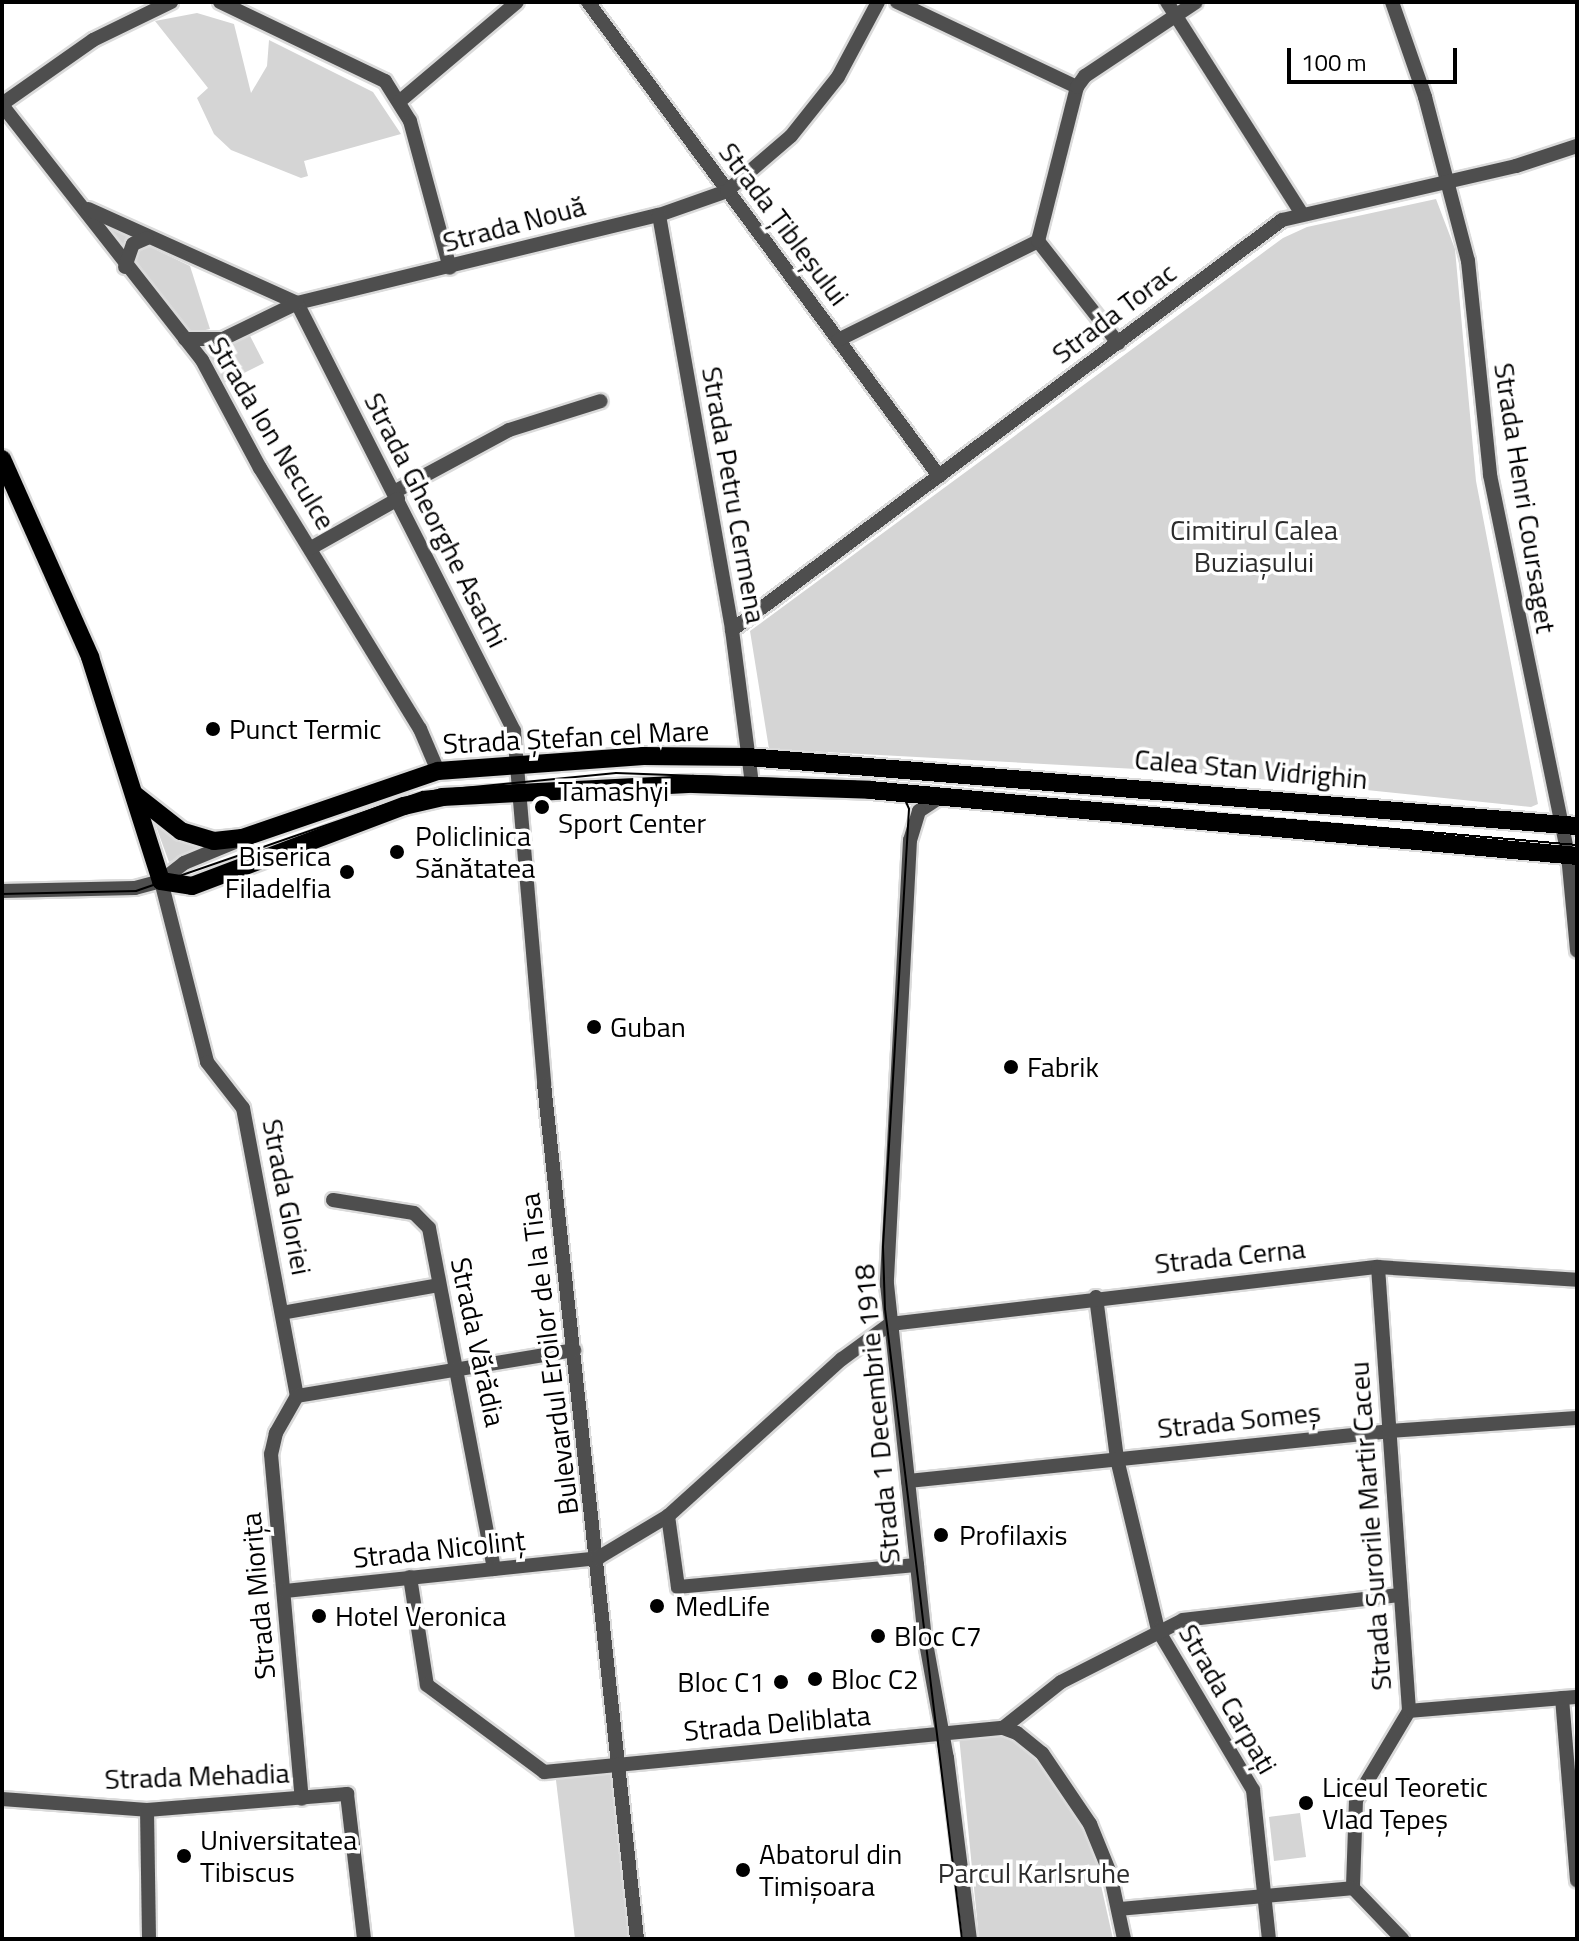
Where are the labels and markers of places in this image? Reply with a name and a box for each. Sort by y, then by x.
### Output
place label: Punct Termic [229,712,381,746]
marker: Punct Termic [204,720,222,738]
place label: Tamashyi Sport Center [558,774,706,840]
marker: Tamashyi Sport Center [533,798,551,816]
place label: Policlinica Sănătatea [415,819,535,885]
place label: Biserica Filadelfia [225,839,331,905]
marker: Policlinica Sănătatea [386,841,408,863]
marker: Biserica Filadelfia [338,863,356,881]
place label: Guban [610,1010,686,1044]
marker: Guban [585,1018,603,1036]
place label: Fabrik [1027,1050,1099,1084]
marker: Fabrik [1002,1058,1020,1076]
place label: Profilaxis [959,1518,1067,1552]
marker: Profilaxis [930,1524,952,1546]
place label: MedLife [675,1589,770,1623]
marker: MedLife [646,1595,668,1617]
place label: Hotel Veronica [335,1599,506,1633]
marker: Hotel Veronica [310,1607,328,1625]
place label: Bloc C7 [894,1619,982,1653]
marker: Bloc C7 [869,1627,887,1645]
place label: Bloc C2 [831,1662,919,1696]
place label: Bloc C1 [677,1665,765,1699]
marker: Bloc C2 [806,1670,824,1688]
marker: Bloc C1 [772,1673,790,1691]
place label: Liceul Teoretic Vlad Țepeș [1322,1770,1488,1836]
marker: Liceul Teoretic Vlad Țepeș [1297,1794,1315,1812]
place label: Universitatea Tibiscus [200,1823,357,1889]
place label: Abatorul din Timișoara [759,1837,902,1903]
marker: Universitatea Tibiscus [175,1847,193,1865]
marker: Abatorul din Timișoara [734,1861,752,1879]

